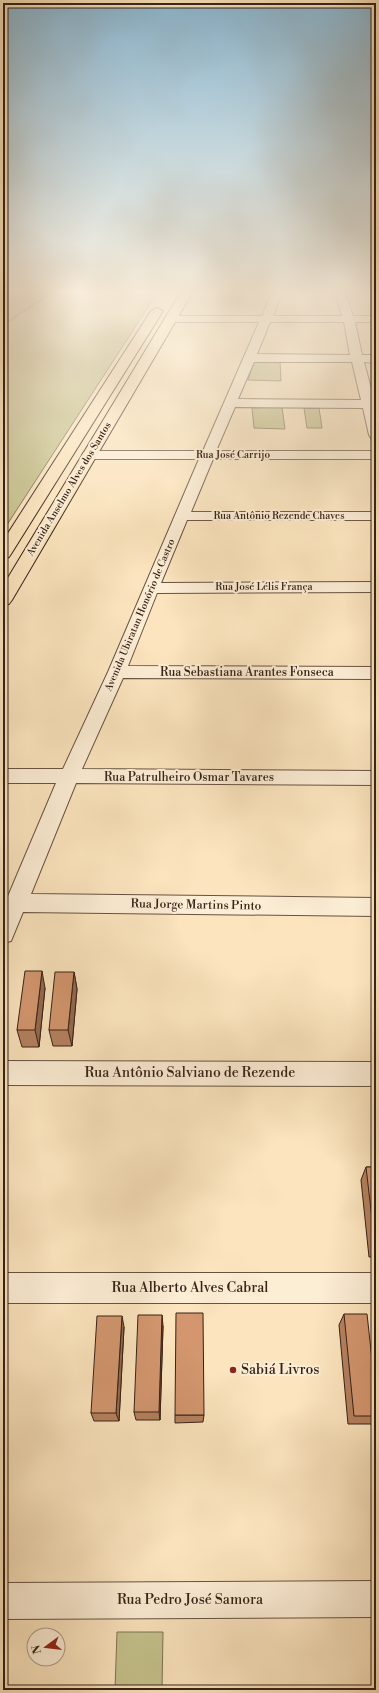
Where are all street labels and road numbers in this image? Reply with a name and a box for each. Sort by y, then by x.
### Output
street label: Avenida Anselmo Alves dos Santos [24,420,114,559]
street label: Rua José Carrijo [196,449,270,461]
street label: Rua Antônio Rezende Chaves [213,510,345,522]
street label: Avenida Ubiratan Honório de Castro [102,537,178,694]
street label: Rua José Lélis França [215,581,314,593]
street label: Rua Sebastiana Arantes Fonseca [160,665,335,680]
street label: Rua Patrulheiro Osmar Tavares [104,770,274,785]
street label: Rua Jorge Martins Pinto [131,896,262,914]
street label: Rua Antônio Salviano de Rezende [85,1064,295,1082]
street label: Rua Alberto Alves Cabral [112,1279,269,1297]
street label: Rua Pedro José Samora [117,1591,264,1609]

